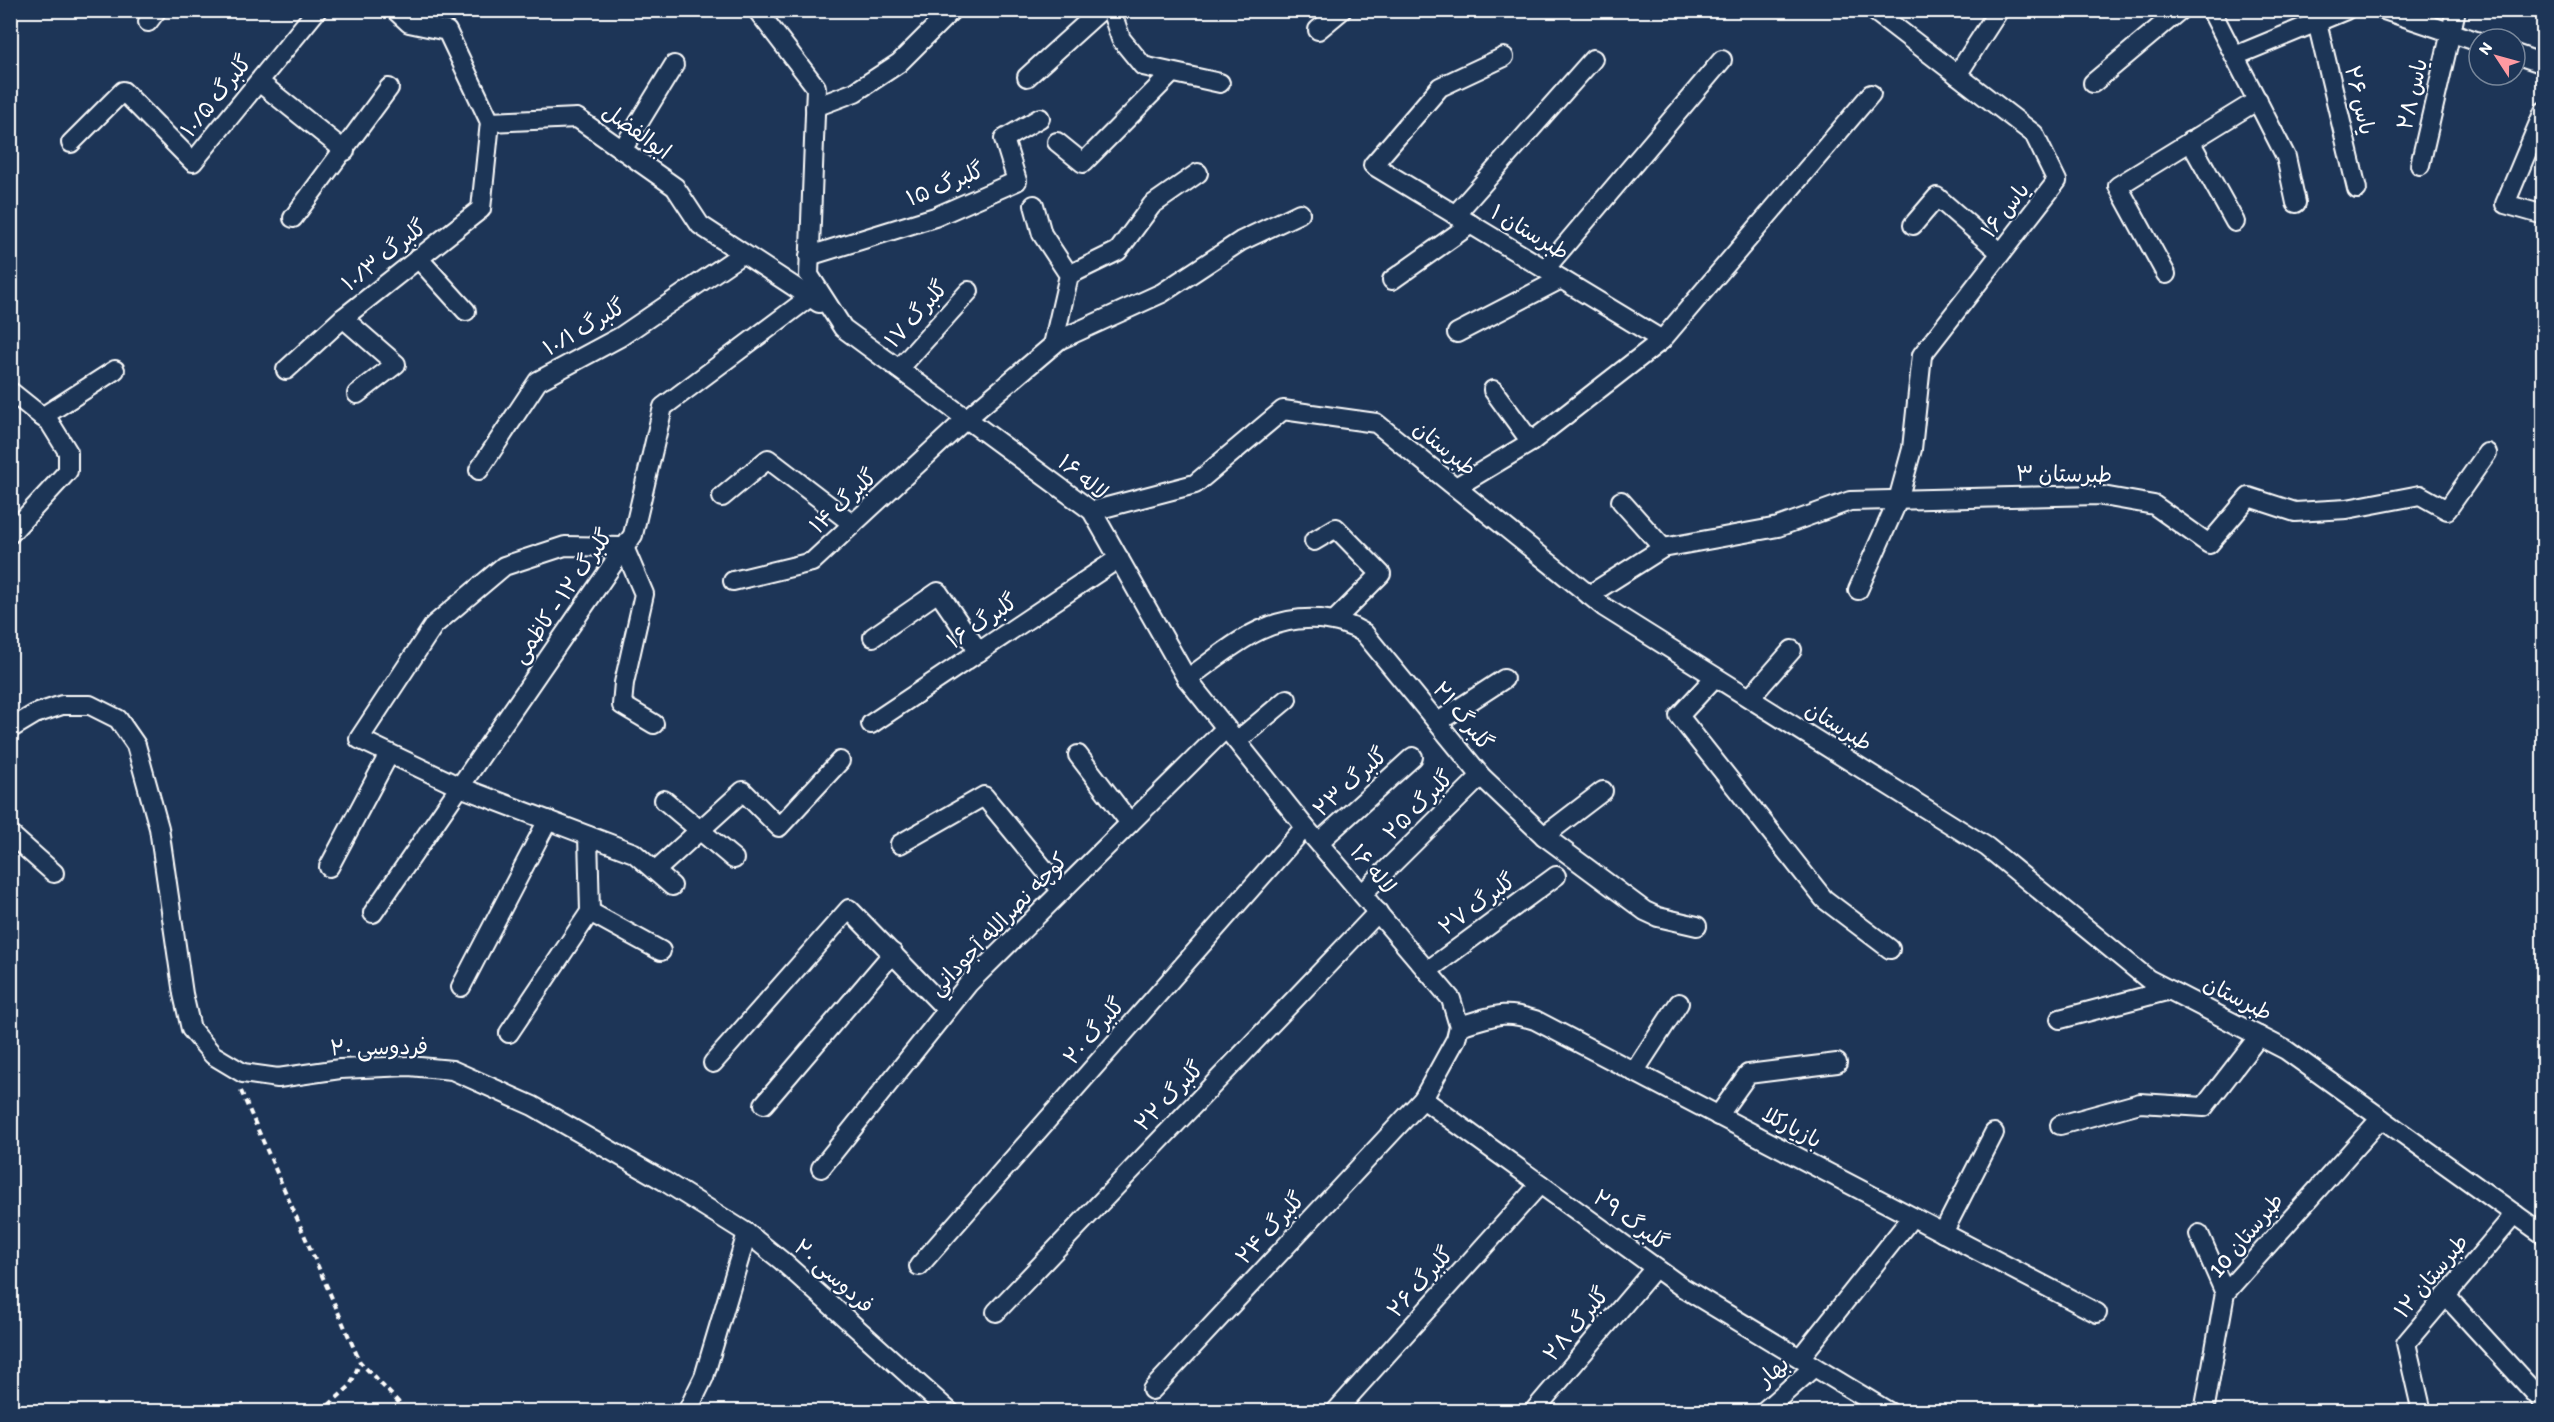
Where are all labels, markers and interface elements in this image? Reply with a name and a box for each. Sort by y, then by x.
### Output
north arrow [2467,27,2527,87]
text: N [2474,39,2496,58]
street label: گلبرگ ۱۰/۵ [175,49,257,143]
street label: یاس ۲۸ [2391,56,2433,132]
street label: یاس ۲۶ [2339,63,2381,137]
street label: ابوالفضل [597,97,677,165]
street label: گلبرگ ۱۵ [902,156,988,212]
street label: یاس ۱۶ [1975,177,2035,243]
street label: طبرستان ۱ [1486,198,1574,266]
street label: گلبرگ ۱۰/۳ [336,213,432,297]
street label: گلبرگ ۱۷ [879,275,953,353]
street label: گلبرگ ۱۰/۱ [538,293,630,361]
street label: طبرستان [1408,414,1482,482]
street label: لاله ۱۶ [1052,448,1114,506]
street label: طبرستان ۳ [2016,460,2112,488]
street label: گلبرگ ۱۴ [804,463,882,539]
street label: گلبرگ ۱۲ - کاظمی [506,523,619,669]
street label: گلبرگ ۱۶ [942,588,1022,654]
street label: گلبرگ ۲۱ [1427,676,1499,756]
street label: طبرستان [1801,695,1877,757]
street label: گلبرگ ۲۳ [1307,742,1393,822]
street label: گلبرگ ۲۵ [1377,764,1459,846]
street label: لاله ۱۶ [1344,838,1402,900]
street label: كوچه نصرالله آجوداني [923,847,1077,1005]
street label: گلبرگ ۲۷ [1433,867,1521,941]
street label: طبرستان [2199,969,2277,1027]
street label: گلبرگ ۲۰ [1058,992,1130,1070]
street label: فردوسی ۲۰ [330,1033,428,1062]
street label: گلبرگ ۲۲ [1129,1055,1209,1137]
street label: بازیارکلا [1758,1100,1826,1154]
street label: گلبرگ ۲۹ [1588,1184,1674,1256]
street label: گلبرگ ۲۴ [1230,1186,1310,1270]
street label: طبرستان 10 [2203,1187,2289,1283]
street label: طبرستان ۱۲ [2388,1229,2474,1323]
street label: فردوسی ۲۰ [788,1233,880,1320]
street label: گلبرگ ۲۶ [1381,1241,1459,1323]
street label: گلبرگ ۲۸ [1537,1281,1615,1367]
street label: بهار [1750,1350,1794,1393]

